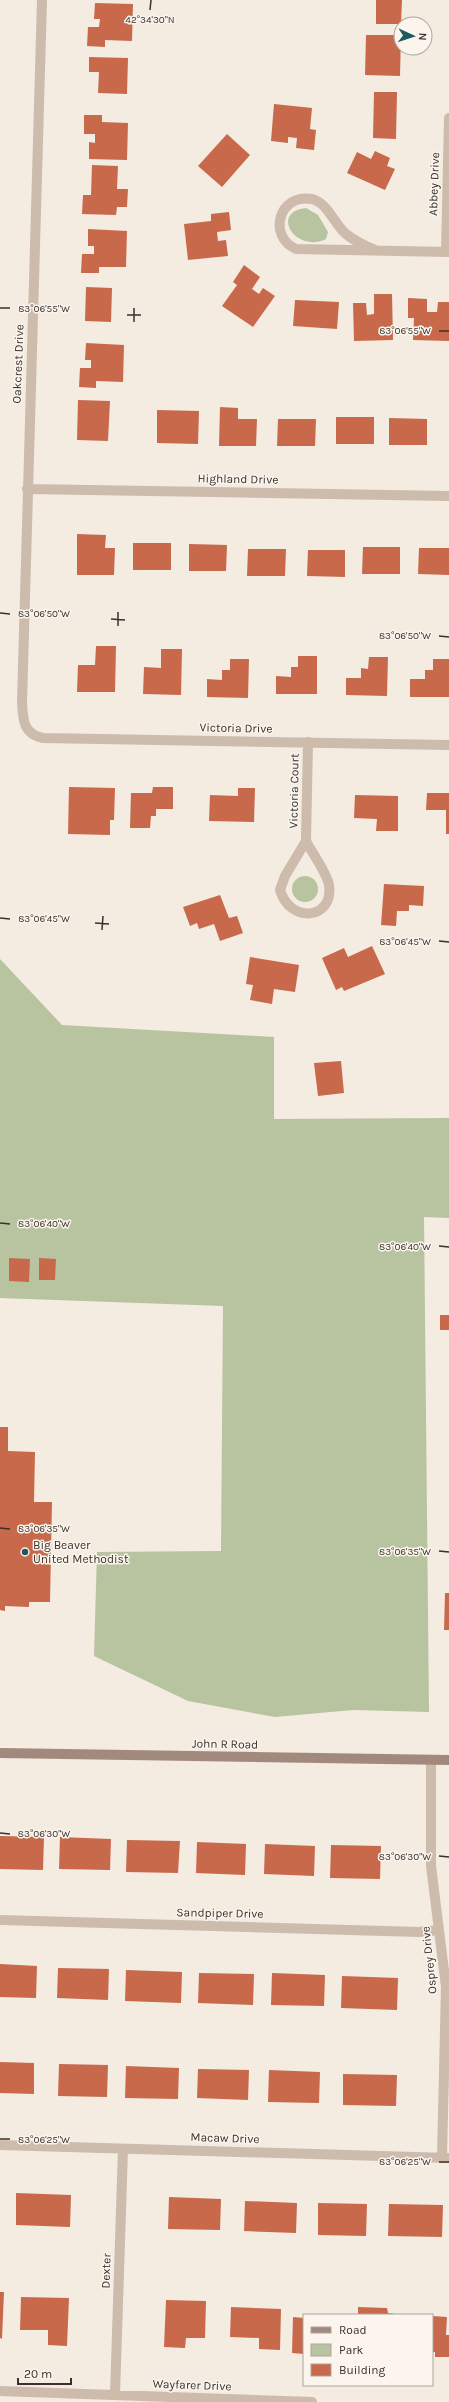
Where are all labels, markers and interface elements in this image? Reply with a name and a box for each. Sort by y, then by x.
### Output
text: 42°34'30"N [125,14,175,26]
north arrow [393,16,433,56]
text: N [416,32,429,41]
street label: Abbey Drive [426,152,442,216]
text: 83°06'55"W [18,303,70,315]
street label: Oakcrest Drive [10,324,26,404]
text: 83°06'55"W [379,325,431,337]
street label: Highland Drive [197,471,279,487]
text: 83°06'50"W [18,608,70,620]
text: 83°06'50"W [379,630,431,642]
street label: Victoria Drive [199,720,273,736]
street label: Victoria Court [286,753,302,829]
text: 83°06'45"W [18,913,70,925]
text: 83°06'45"W [379,936,431,948]
text: 83°06'40"W [18,1218,70,1230]
text: 83°06'40"W [379,1241,431,1253]
text: 83°06'35"W [18,1523,70,1535]
place label: Big Beaver United Methodist [33,1538,129,1566]
text: 83°06'35"W [379,1546,431,1558]
marker: Big Beaver United Methodist [20,1547,30,1557]
street label: John R Road [192,1736,258,1752]
text: 83°06'30"W [18,1828,70,1840]
text: 83°06'30"W [379,1851,431,1863]
street label: Sandpiper Drive [176,1905,264,1921]
street label: Osprey Drive [418,1925,440,1995]
street label: Macaw Drive [190,2130,260,2146]
text: 83°06'25"W [18,2134,70,2146]
text: 83°06'25"W [379,2156,431,2168]
street label: Dexter [98,2252,114,2289]
legend [303,2314,433,2386]
text: Road [339,2323,367,2337]
text: Park [339,2343,364,2357]
scale bar [18,2360,71,2386]
text: Building [339,2363,386,2377]
text: 20 m [24,2367,52,2381]
street label: Wayfarer Drive [152,2377,232,2393]

